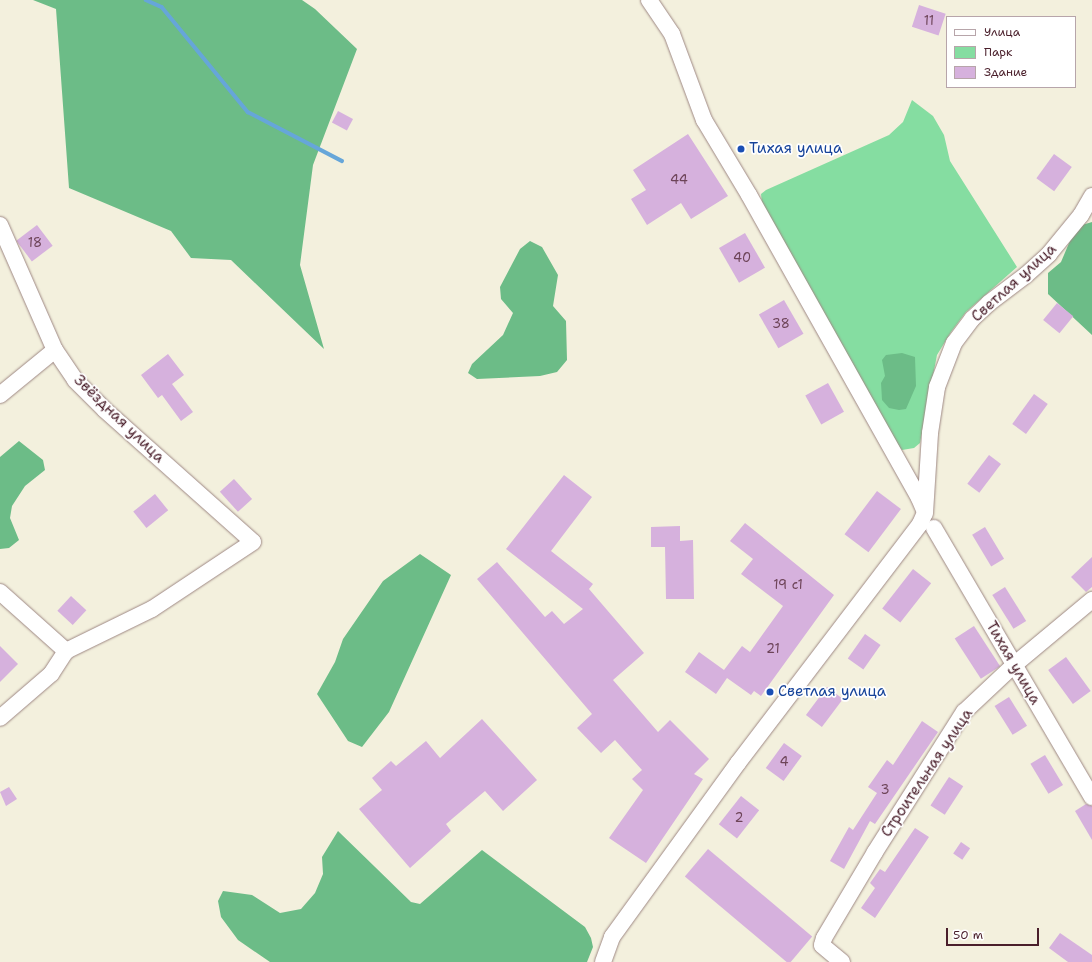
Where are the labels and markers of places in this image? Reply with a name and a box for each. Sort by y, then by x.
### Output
place label: Тихая улица [749,140,842,158]
marker: Тихая улица [736,144,746,154]
place label: Светлая улица [778,683,886,701]
marker: Светлая улица [765,687,775,697]

